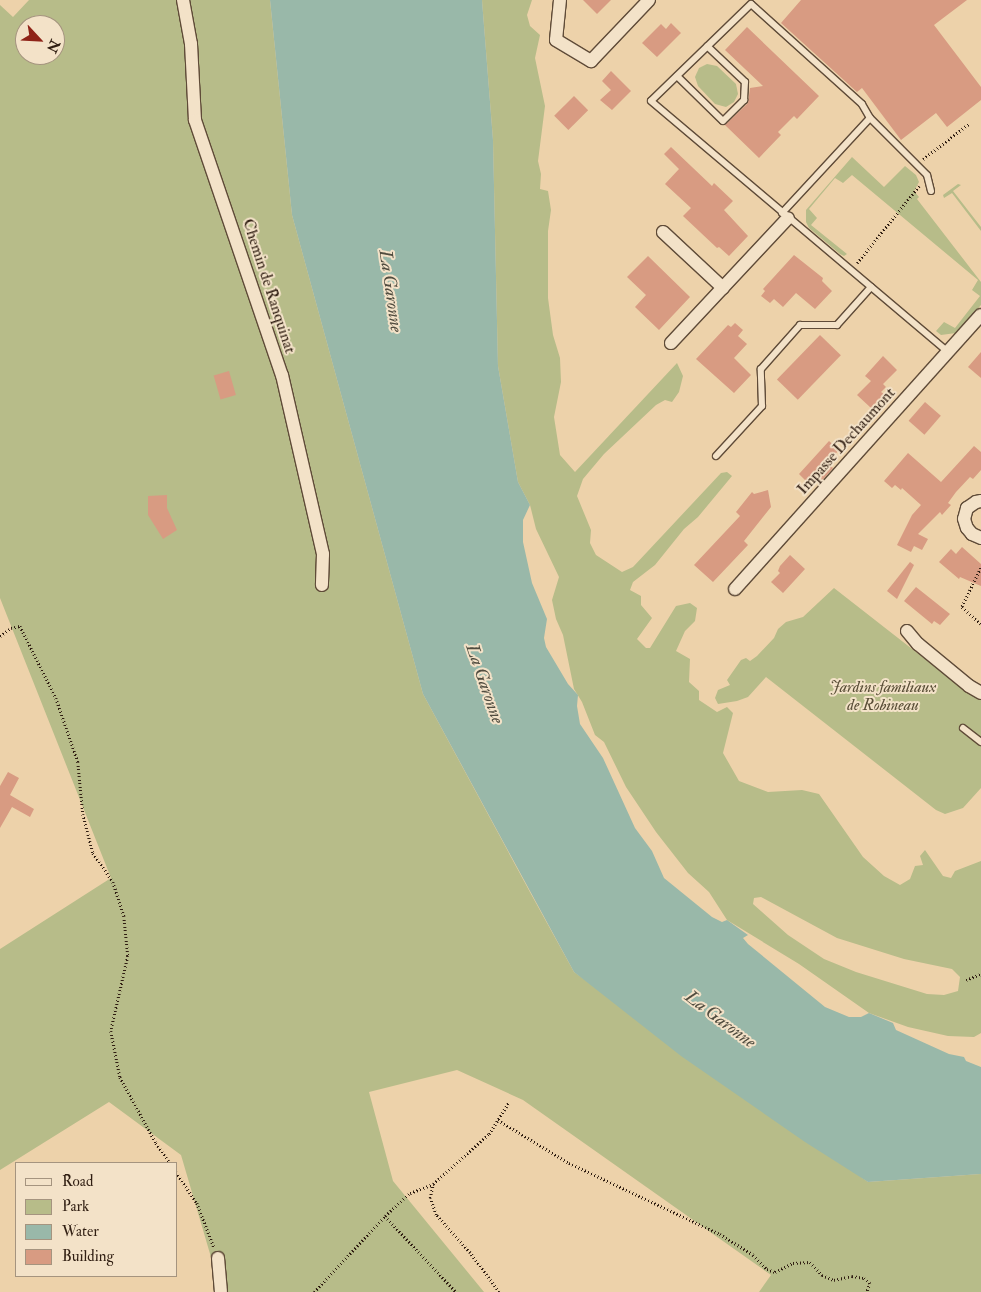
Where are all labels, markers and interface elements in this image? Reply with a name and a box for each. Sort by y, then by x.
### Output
north arrow [15,15,65,65]
text: N [43,37,63,55]
street label: Chemin de Ranquinat [238,216,300,356]
water label: La Garonne [374,248,406,334]
street label: Impasse Dechaumont [793,384,899,498]
water label: La Garonne [460,641,508,727]
park label: Jardins familiaux de Robineau [830,677,936,715]
water label: La Garonne [680,986,760,1054]
legend [15,1162,178,1277]
text: Road [62,1172,93,1191]
text: Park [62,1197,89,1216]
text: Water [62,1222,99,1241]
text: Building [62,1247,114,1266]

